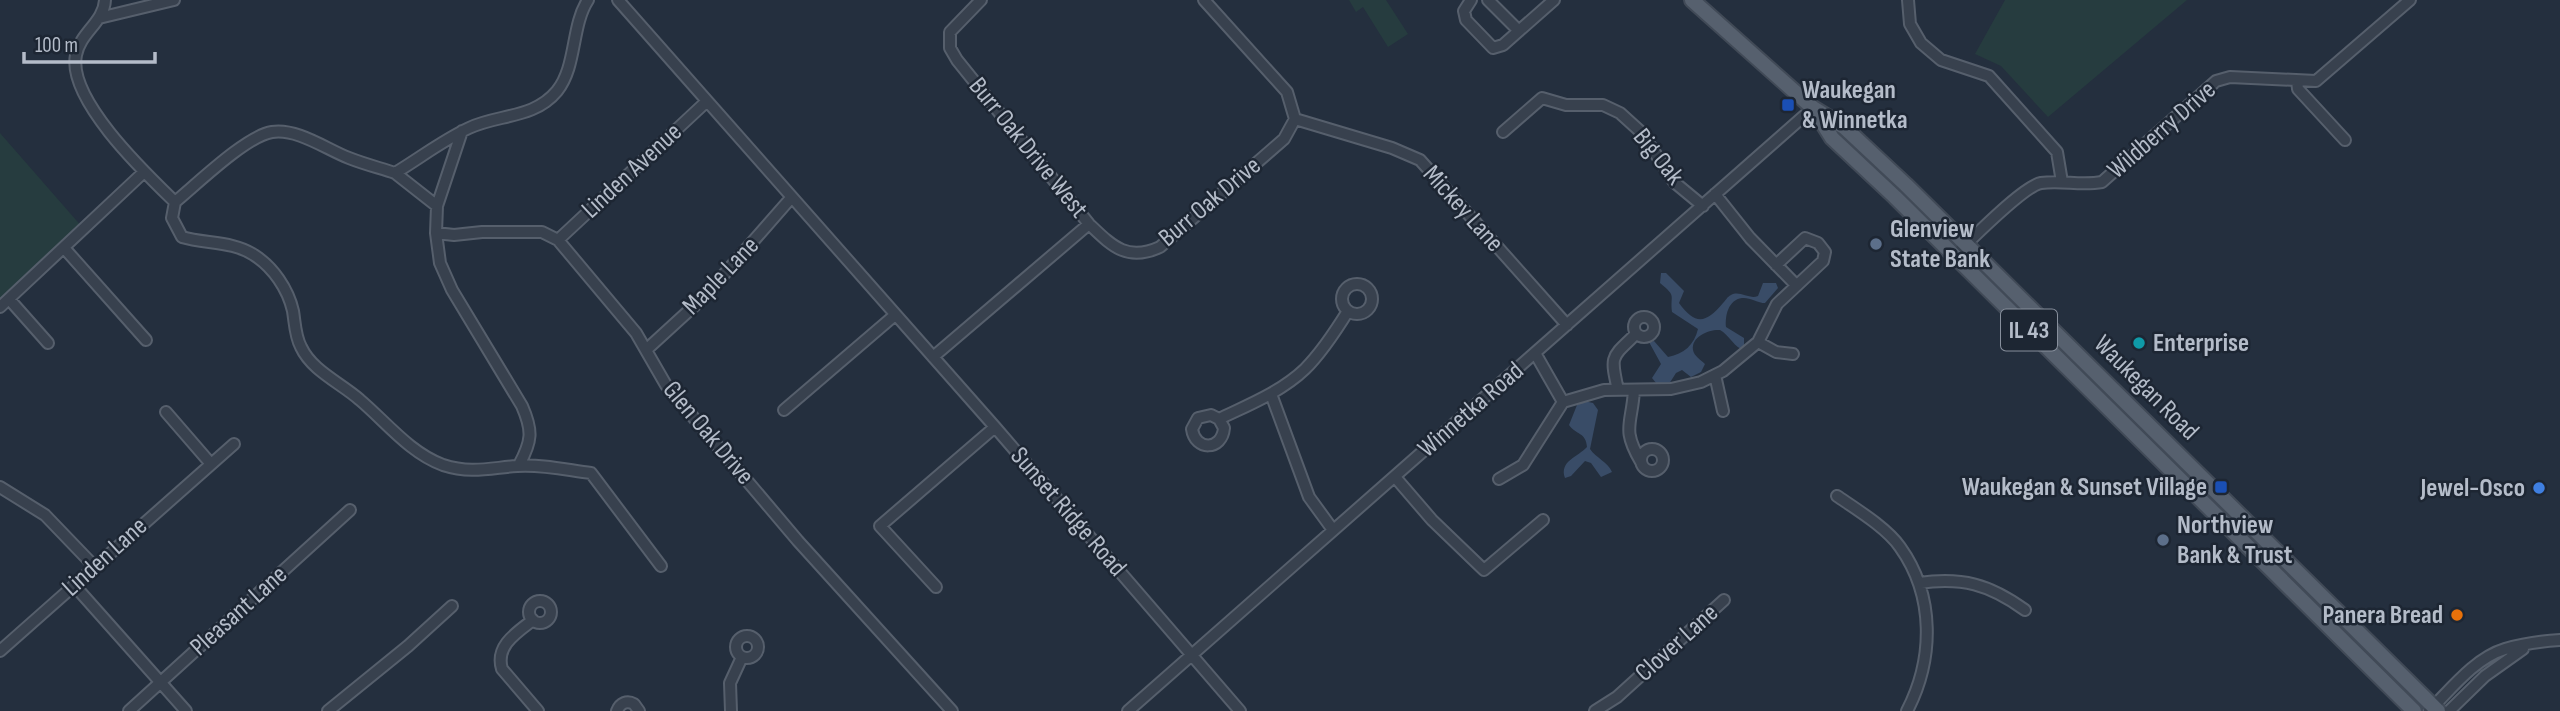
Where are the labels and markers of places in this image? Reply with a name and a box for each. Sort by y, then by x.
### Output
place label: Waukegan & Winnetka [1802,75,1908,136]
marker: Waukegan & Winnetka [1780,97,1796,113]
place label: Glenview State Bank [1890,214,1990,275]
marker: Glenview State Bank [1868,236,1884,252]
place label: Enterprise [2153,328,2249,359]
marker: Enterprise [2131,335,2147,351]
place label: Waukegan & Sunset Village [1962,472,2207,503]
place label: Jewel-Osco [2419,473,2525,504]
marker: Waukegan & Sunset Village [2213,479,2229,495]
marker: Jewel-Osco [2531,480,2547,496]
place label: Northview Bank & Trust [2177,510,2293,571]
marker: Northview Bank & Trust [2155,532,2171,548]
place label: Panera Bread [2323,600,2443,631]
marker: Panera Bread [2449,607,2465,623]

